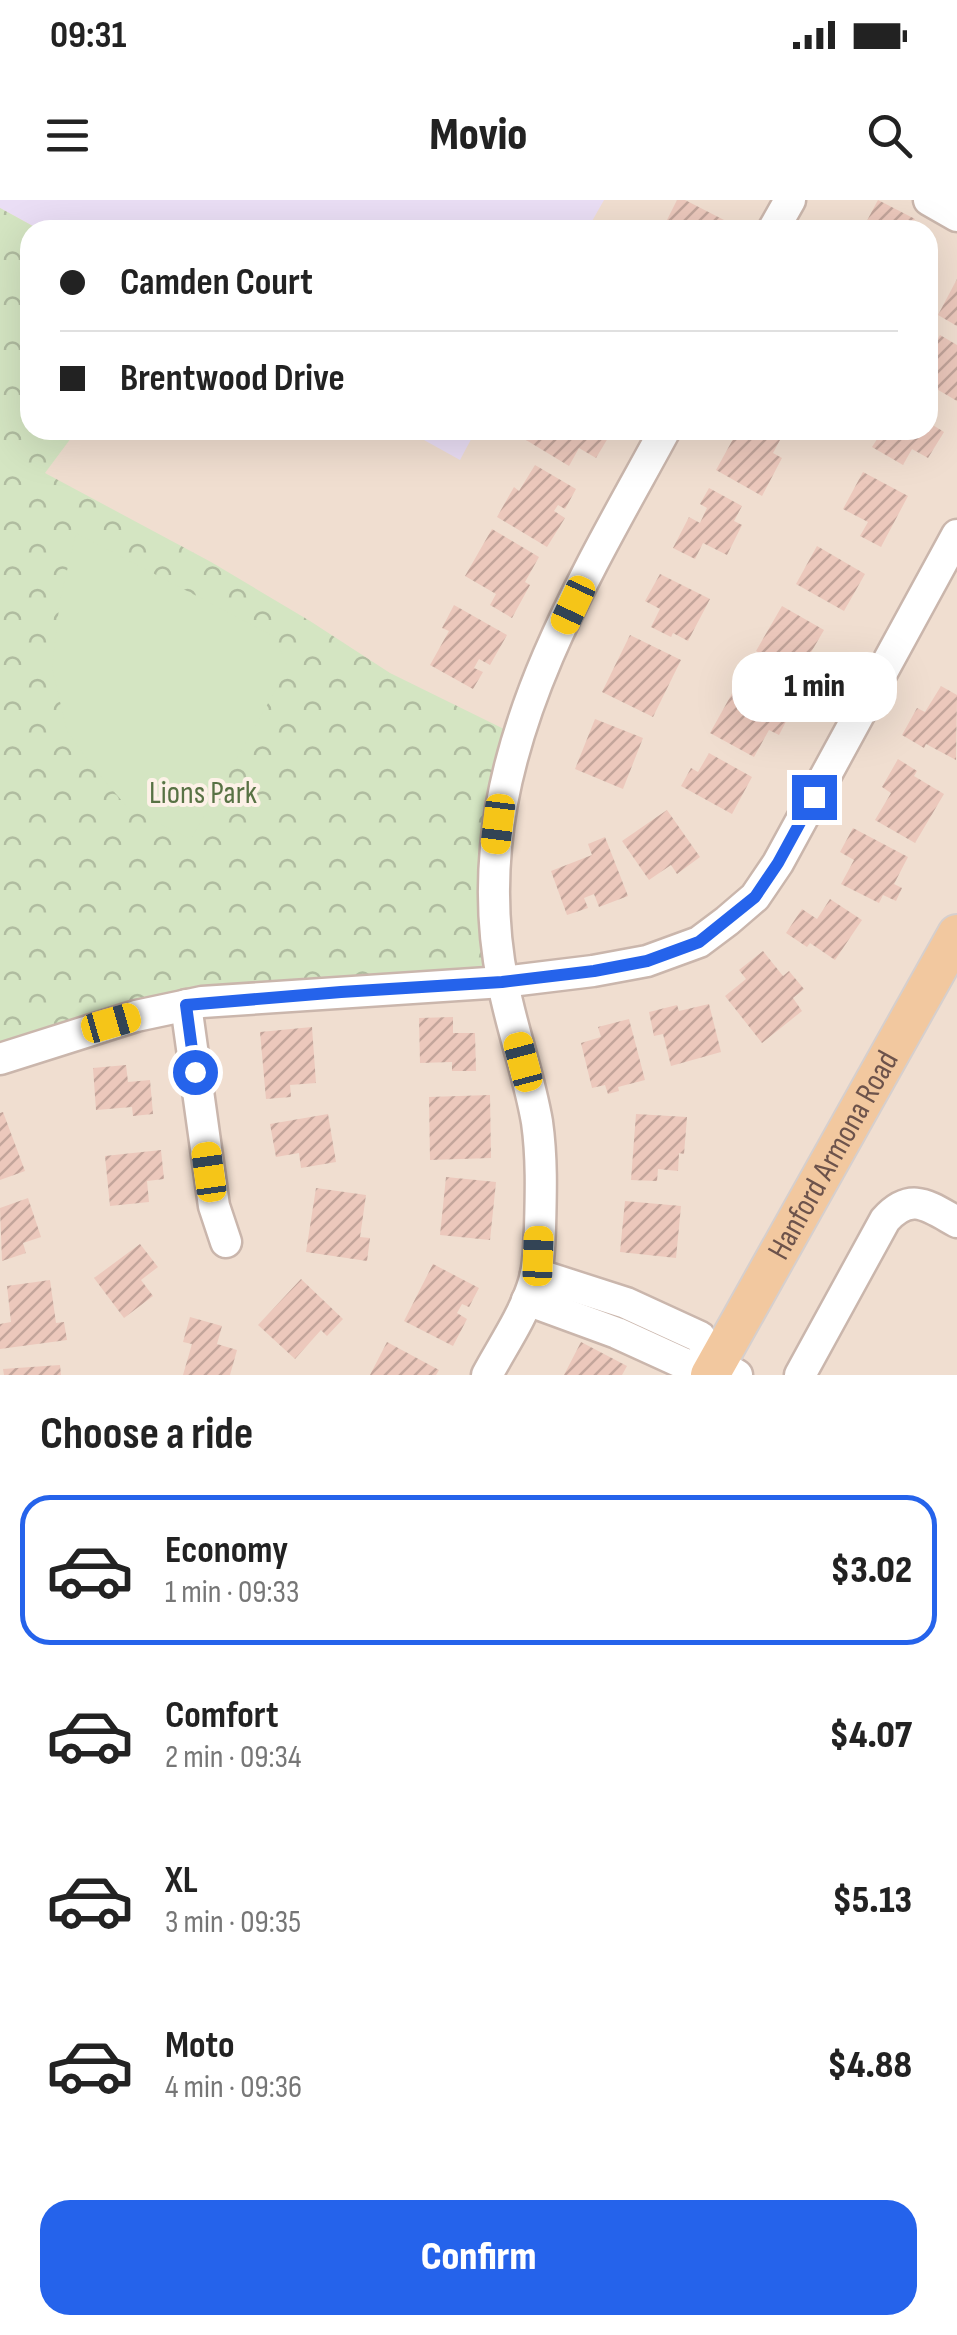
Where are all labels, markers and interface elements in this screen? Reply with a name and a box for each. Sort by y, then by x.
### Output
text: 09:31 [50,13,127,58]
icon: menu [40,108,95,163]
text: Movio [430,108,527,163]
icon: search [862,108,917,163]
text: Camden Court [120,260,313,305]
text: Brentwood Drive [120,356,345,401]
car [547,571,599,639]
callout: 1 min [732,652,896,722]
text: 1 min [784,667,845,706]
park label: Lions Park [149,774,257,813]
route end [792,775,837,820]
car [479,792,517,856]
car [78,1000,144,1046]
car [501,1029,545,1095]
street label: Hanford Armona Road [759,1044,907,1266]
route start [173,1050,218,1095]
car [190,1140,228,1204]
car [522,1225,554,1287]
text: Choose a ride [40,1407,253,1462]
icon: car [45,1525,135,1615]
text: Economy [165,1528,288,1573]
text: $3.02 [831,1548,912,1593]
text: 1 min · 09:33 [165,1573,299,1612]
icon: car [45,1690,135,1780]
text: Comfort [165,1693,279,1738]
text: $4.07 [829,1713,912,1758]
text: 2 min · 09:34 [165,1738,301,1777]
icon: car [45,1855,135,1945]
text: XL [165,1858,198,1903]
text: $5.13 [832,1878,912,1923]
text: 3 min · 09:35 [165,1903,301,1942]
icon: car [45,2020,135,2110]
text: Moto [165,2023,235,2068]
text: $4.88 [827,2043,912,2088]
text: 4 min · 09:36 [165,2068,302,2107]
button: Confirm [40,2200,917,2315]

